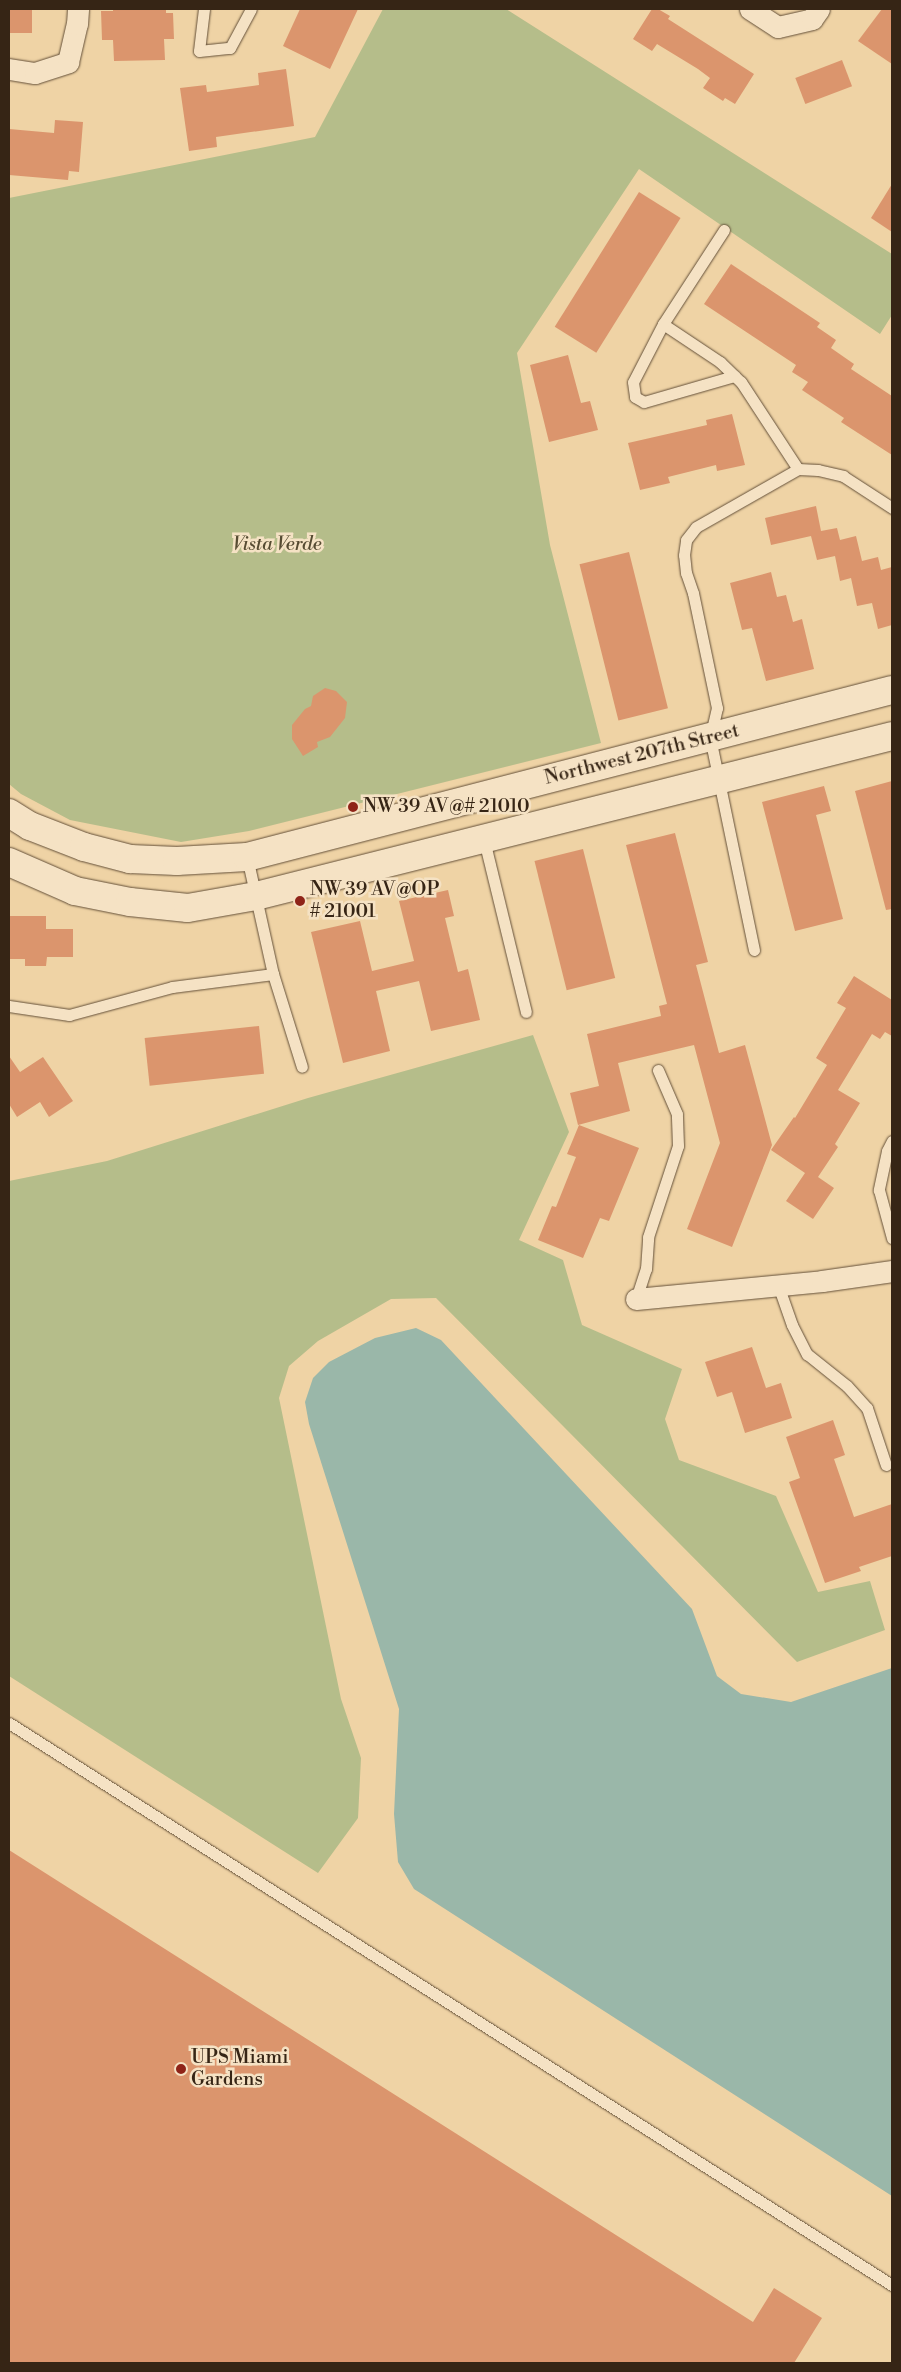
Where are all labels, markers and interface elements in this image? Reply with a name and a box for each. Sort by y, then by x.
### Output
park label: Vista Verde [232,534,322,556]
street label: Northwest 207th Street [542,720,742,790]
place label: NW 39 AV@# 21010 [363,796,530,818]
marker: NW 39 AV@# 21010 [347,801,359,813]
place label: NW 39 AV@OP # 21001 [310,879,439,923]
marker: NW 39 AV@OP # 21001 [294,895,306,907]
place label: UPS Miami Gardens [191,2047,288,2091]
marker: UPS Miami Gardens [175,2063,187,2075]

